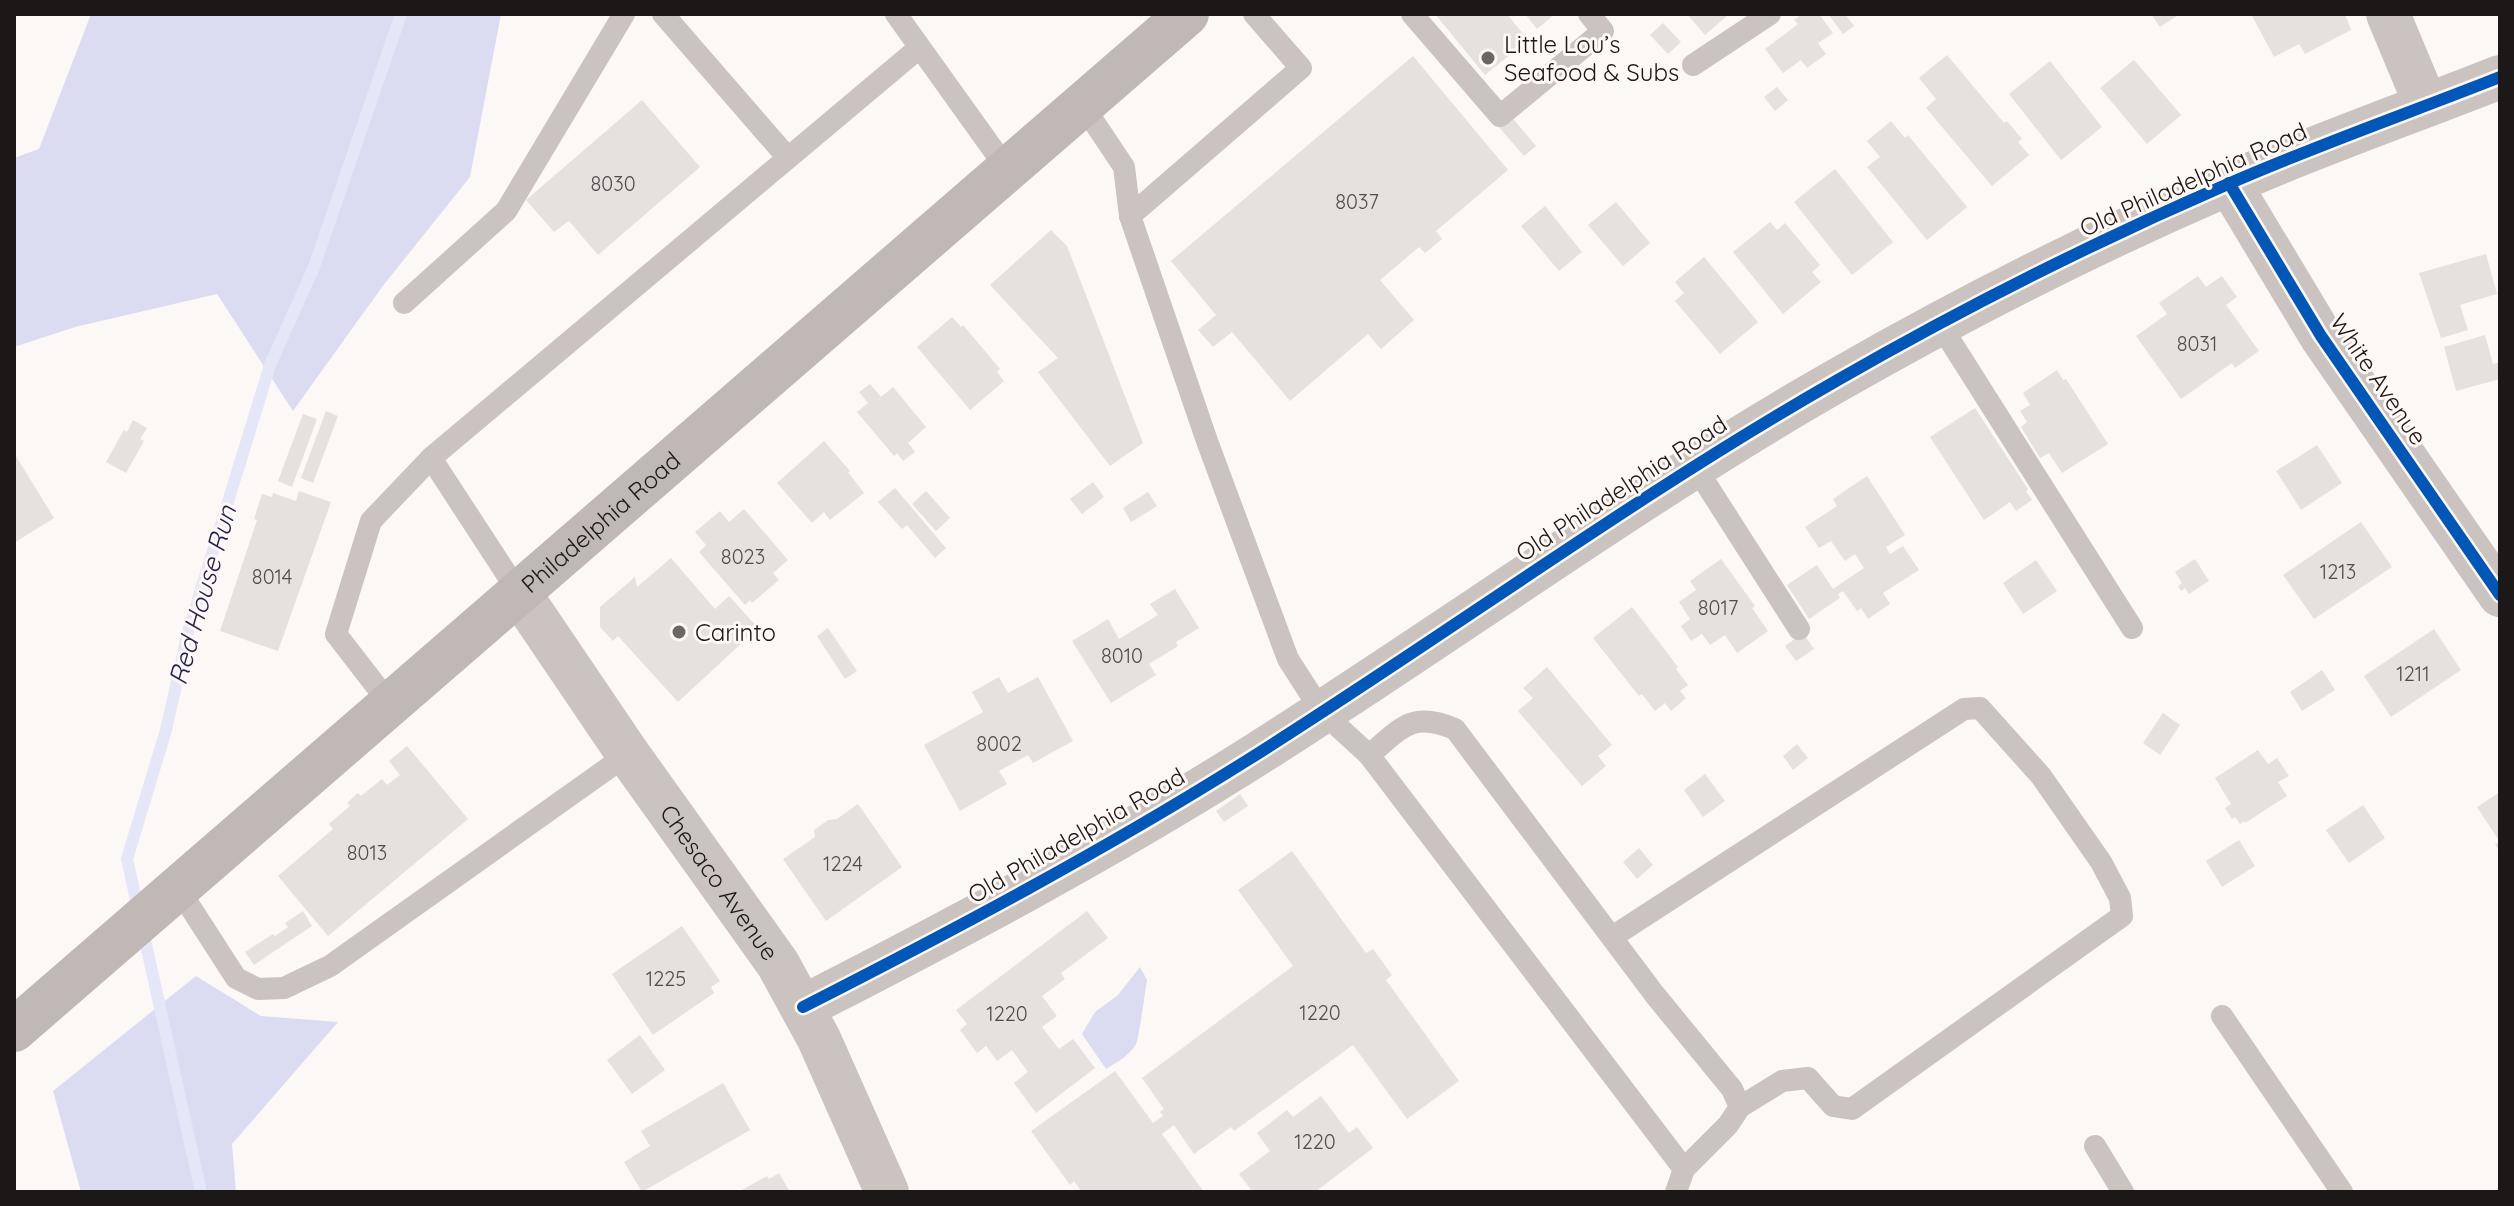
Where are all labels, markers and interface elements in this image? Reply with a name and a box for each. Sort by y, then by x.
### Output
place label: Little Lou’s Seafood & Subs [1504,29,1679,87]
marker: Little Lou’s Seafood & Subs [1479,49,1497,67]
street label: Old Philadelphia Road [2075,115,2311,243]
house number: 8030 [590,171,636,196]
house number: 8037 [1335,189,1379,214]
street label: White Avenue [2324,308,2434,450]
house number: 8031 [2177,331,2217,356]
street label: Old Philadelphia Road [1510,409,1732,567]
street label: Philadelphia Road [515,445,686,599]
water label: Red House Run [161,501,244,688]
house number: 8023 [721,544,765,569]
house number: 1213 [2320,559,2356,584]
house number: 8014 [252,564,292,589]
house number: 8017 [1698,595,1738,620]
place label: Carinto [695,617,776,647]
marker: Carinto [670,623,688,641]
house number: 8010 [1101,643,1143,668]
house number: 1211 [2396,661,2430,686]
house number: 8002 [976,731,1022,756]
street label: Old Philadelphia Road [962,761,1190,909]
street label: Chesaco Avenue [654,798,785,966]
house number: 8013 [347,840,387,865]
house number: 1224 [823,851,863,876]
house number: 1225 [646,966,686,991]
house number: 1220 [1299,1000,1341,1025]
house number: 1220 [986,1001,1028,1026]
house number: 1220 [1294,1129,1336,1154]

